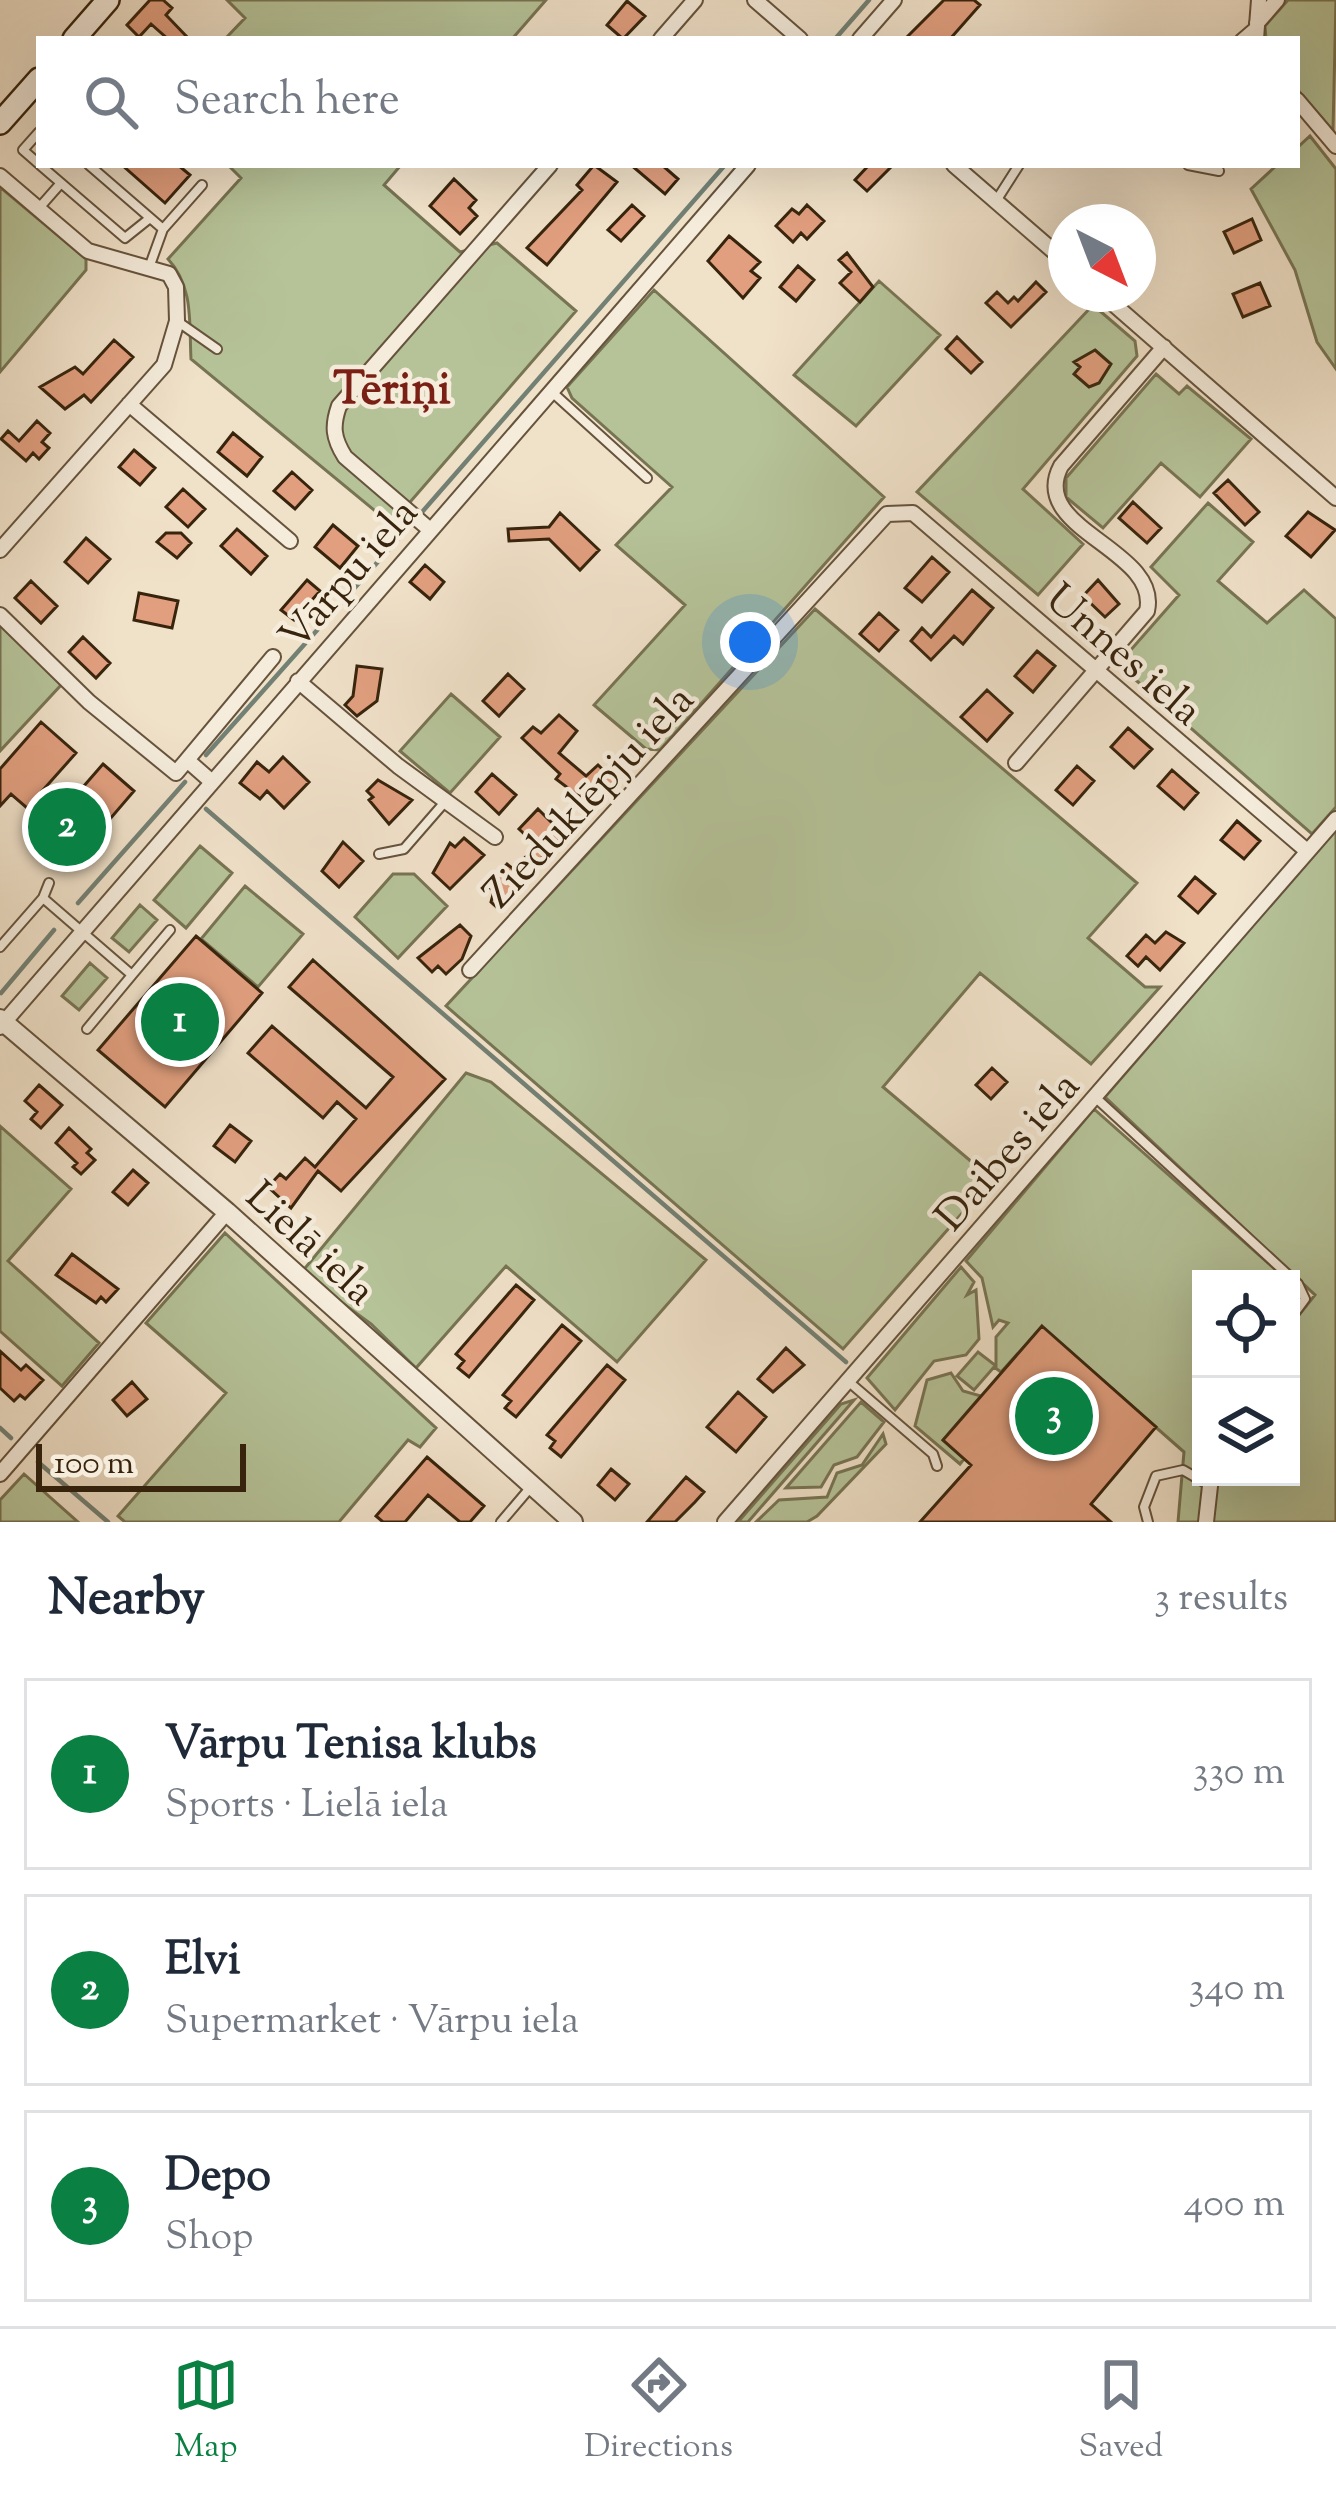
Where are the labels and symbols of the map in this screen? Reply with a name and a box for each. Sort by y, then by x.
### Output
north arrow [1048,204,1156,312]
district label: Tēriņi [333,360,451,425]
street label: Vārpu iela [268,487,434,666]
street label: Unnes iela [1030,572,1213,742]
your location [720,612,780,672]
street label: Zieduklēpju iela [471,673,710,923]
pin: 2 [28,782,106,872]
pin: 1 [141,977,219,1067]
street label: Daibes iela [923,1060,1096,1246]
street label: Lielā iela [230,1170,387,1322]
pin: 3 [1015,1371,1093,1461]
scale bar [36,1438,246,1491]

